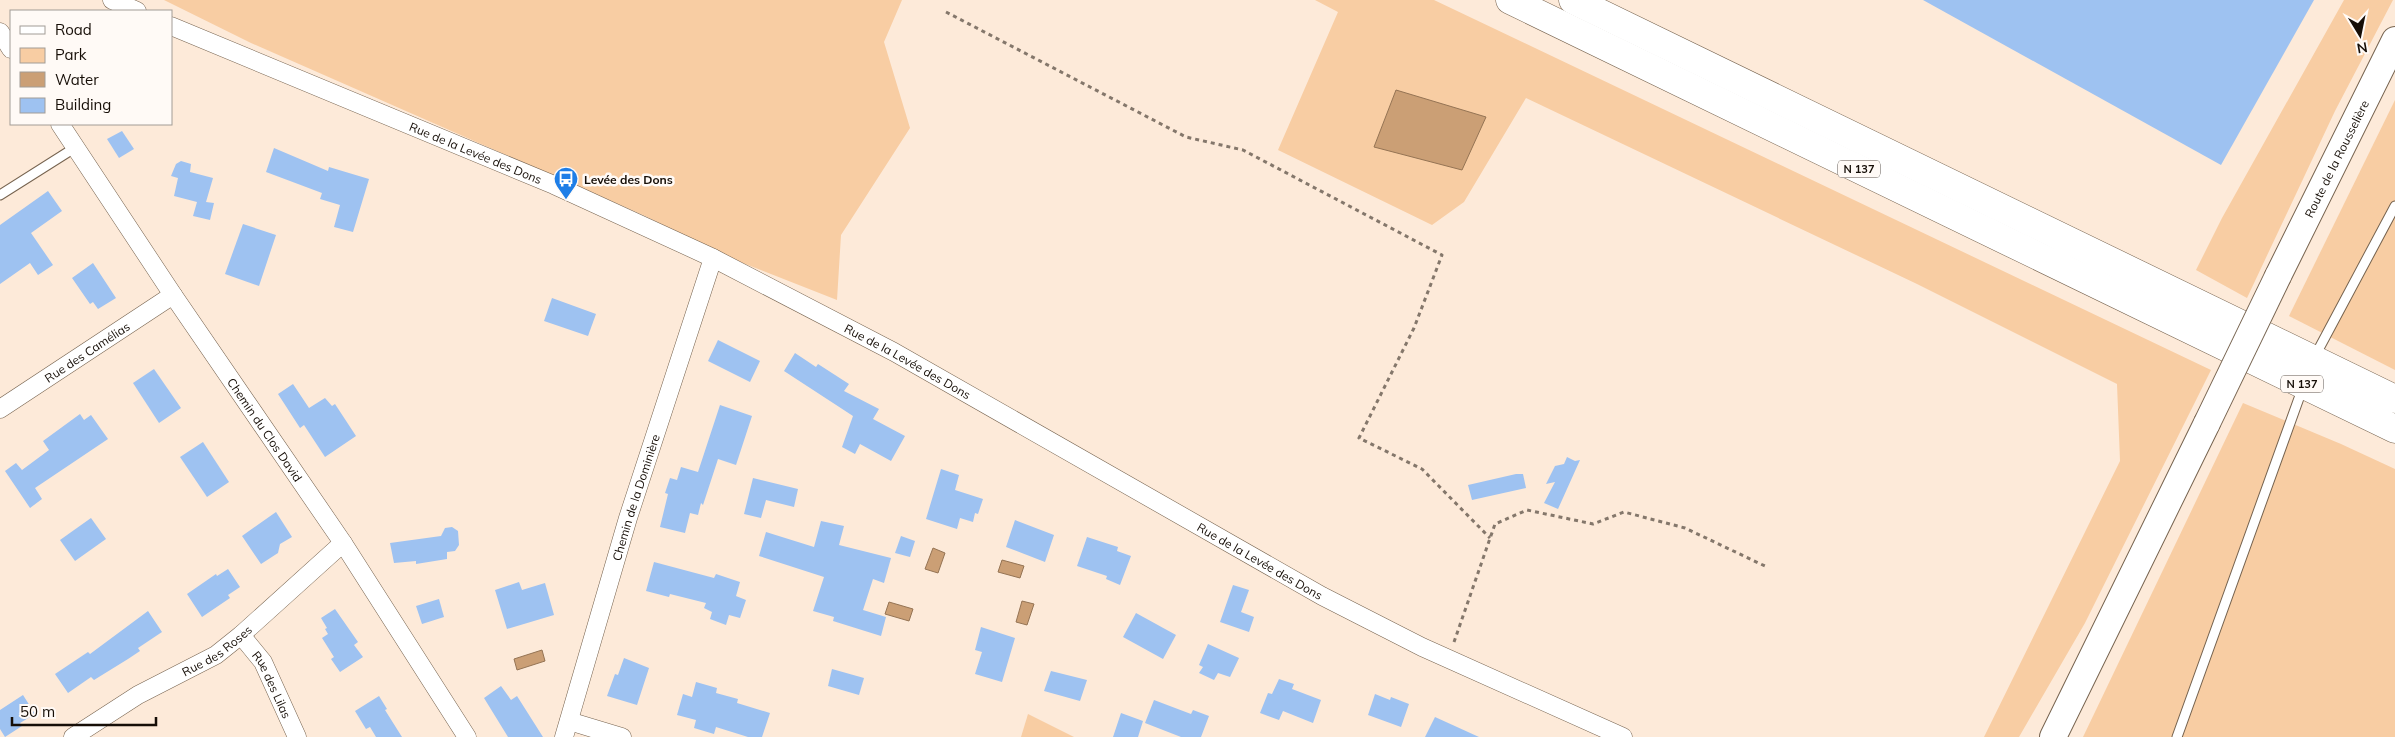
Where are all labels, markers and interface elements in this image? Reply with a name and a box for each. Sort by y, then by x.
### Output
legend [10,10,172,125]
north arrow [2335,10,2385,60]
text: Road [55,20,92,39]
text: N [2355,38,2369,58]
text: Park [55,45,87,64]
text: Water [55,70,99,89]
text: Building [55,95,111,114]
street label: Route de la Rousselière [2301,97,2372,220]
street label: Rue de la Levée des Dons [407,118,544,187]
road number: N 137 [1838,160,1880,178]
bus stop icon: Levée des Dons [553,166,579,200]
place label: Levée des Dons [584,172,673,187]
street label: Rue des Camélias [41,318,132,385]
street label: Rue de la Levée des Dons [842,320,974,402]
street label: Chemin du Clos David [224,375,306,484]
road number: N 137 [2281,376,2323,392]
street label: Chemin de la Dominière [608,432,662,562]
street label: Rue de la Levée des Dons [1195,519,1326,602]
street label: Rue des Roses [179,622,255,679]
street label: Rue des Lilas [249,648,295,720]
scale bar [12,694,156,726]
text: 50 m [20,702,55,721]

